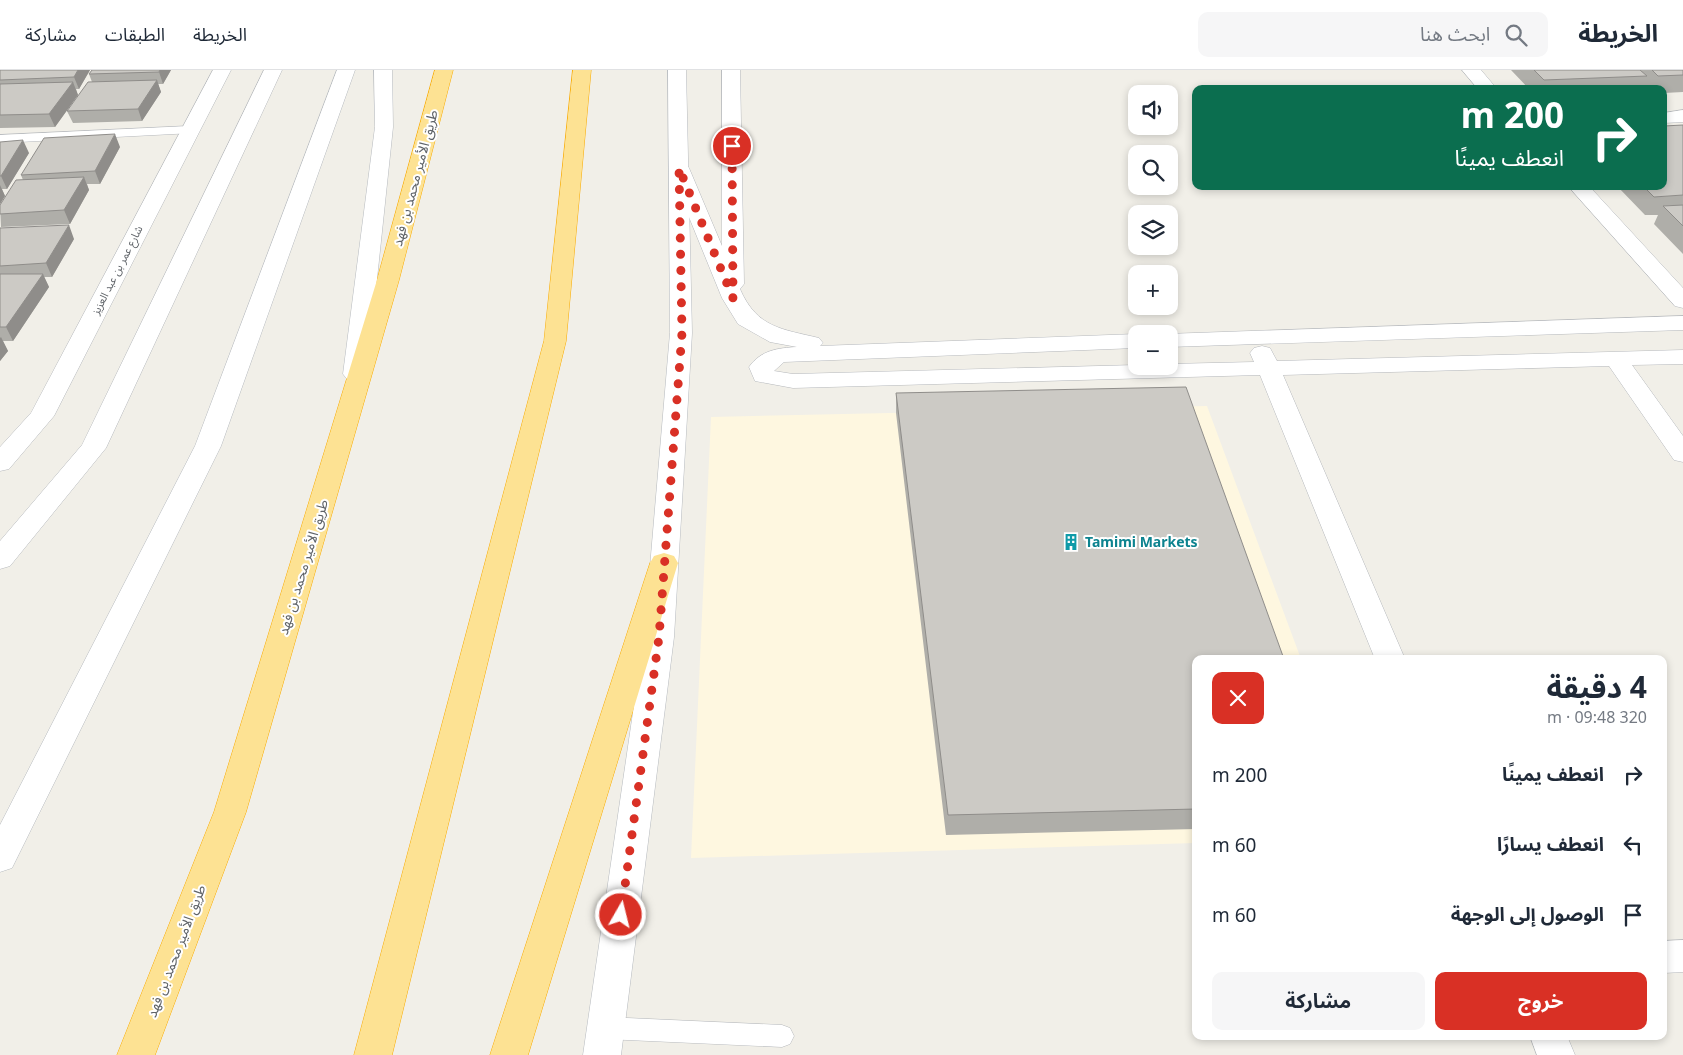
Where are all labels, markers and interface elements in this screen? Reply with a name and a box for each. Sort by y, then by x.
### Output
search box [1198,12,1548,57]
text: الخريطة [1578,16,1658,49]
text: ابحث هنا [1420,21,1490,47]
icon: search [1502,21,1530,49]
text: مشاركة [25,22,77,46]
text: الطبقات [105,22,165,46]
text: الخريطة [193,22,247,46]
map controls [1128,85,1178,375]
button: sound [1128,85,1178,135]
text: 200 m [1461,91,1564,138]
icon: right [1582,105,1647,170]
street label: طريق الأمير محمد بن فهد [387,107,443,249]
pin [711,125,753,167]
icon: arrive [718,132,746,160]
text: انعطف يمينًا [1454,142,1564,172]
button: search [1128,145,1178,195]
button: layers [1128,205,1178,255]
street label: شارع عمر بن عبد العزيز [87,222,147,318]
button: + [1128,265,1178,315]
button: − [1128,325,1178,375]
street label: طريق الأمير محمد بن فهد [273,497,333,637]
building icon: Tamimi Markets [1061,532,1081,552]
place label: Tamimi Markets [1085,532,1198,551]
text: 4 دقيقة [1547,666,1647,707]
button: close [1212,672,1264,724]
text: 320 m · 09:48 [1547,706,1647,728]
text: انعطف يمينًا [1502,761,1604,787]
icon: right [1619,761,1647,789]
text: 200 m [1212,762,1267,788]
text: انعطف يسارًا [1497,831,1604,857]
icon: left [1619,831,1647,859]
text: 60 m [1212,832,1256,858]
street label: طريق الأمير محمد بن فهد [141,882,211,1020]
position arrow [594,888,646,940]
text: الوصول إلى الوجهة [1451,901,1604,927]
icon: arrive [1619,901,1647,929]
text: 60 m [1212,902,1256,928]
button: مشاركة [1212,972,1425,1030]
button: خروج [1435,972,1647,1030]

